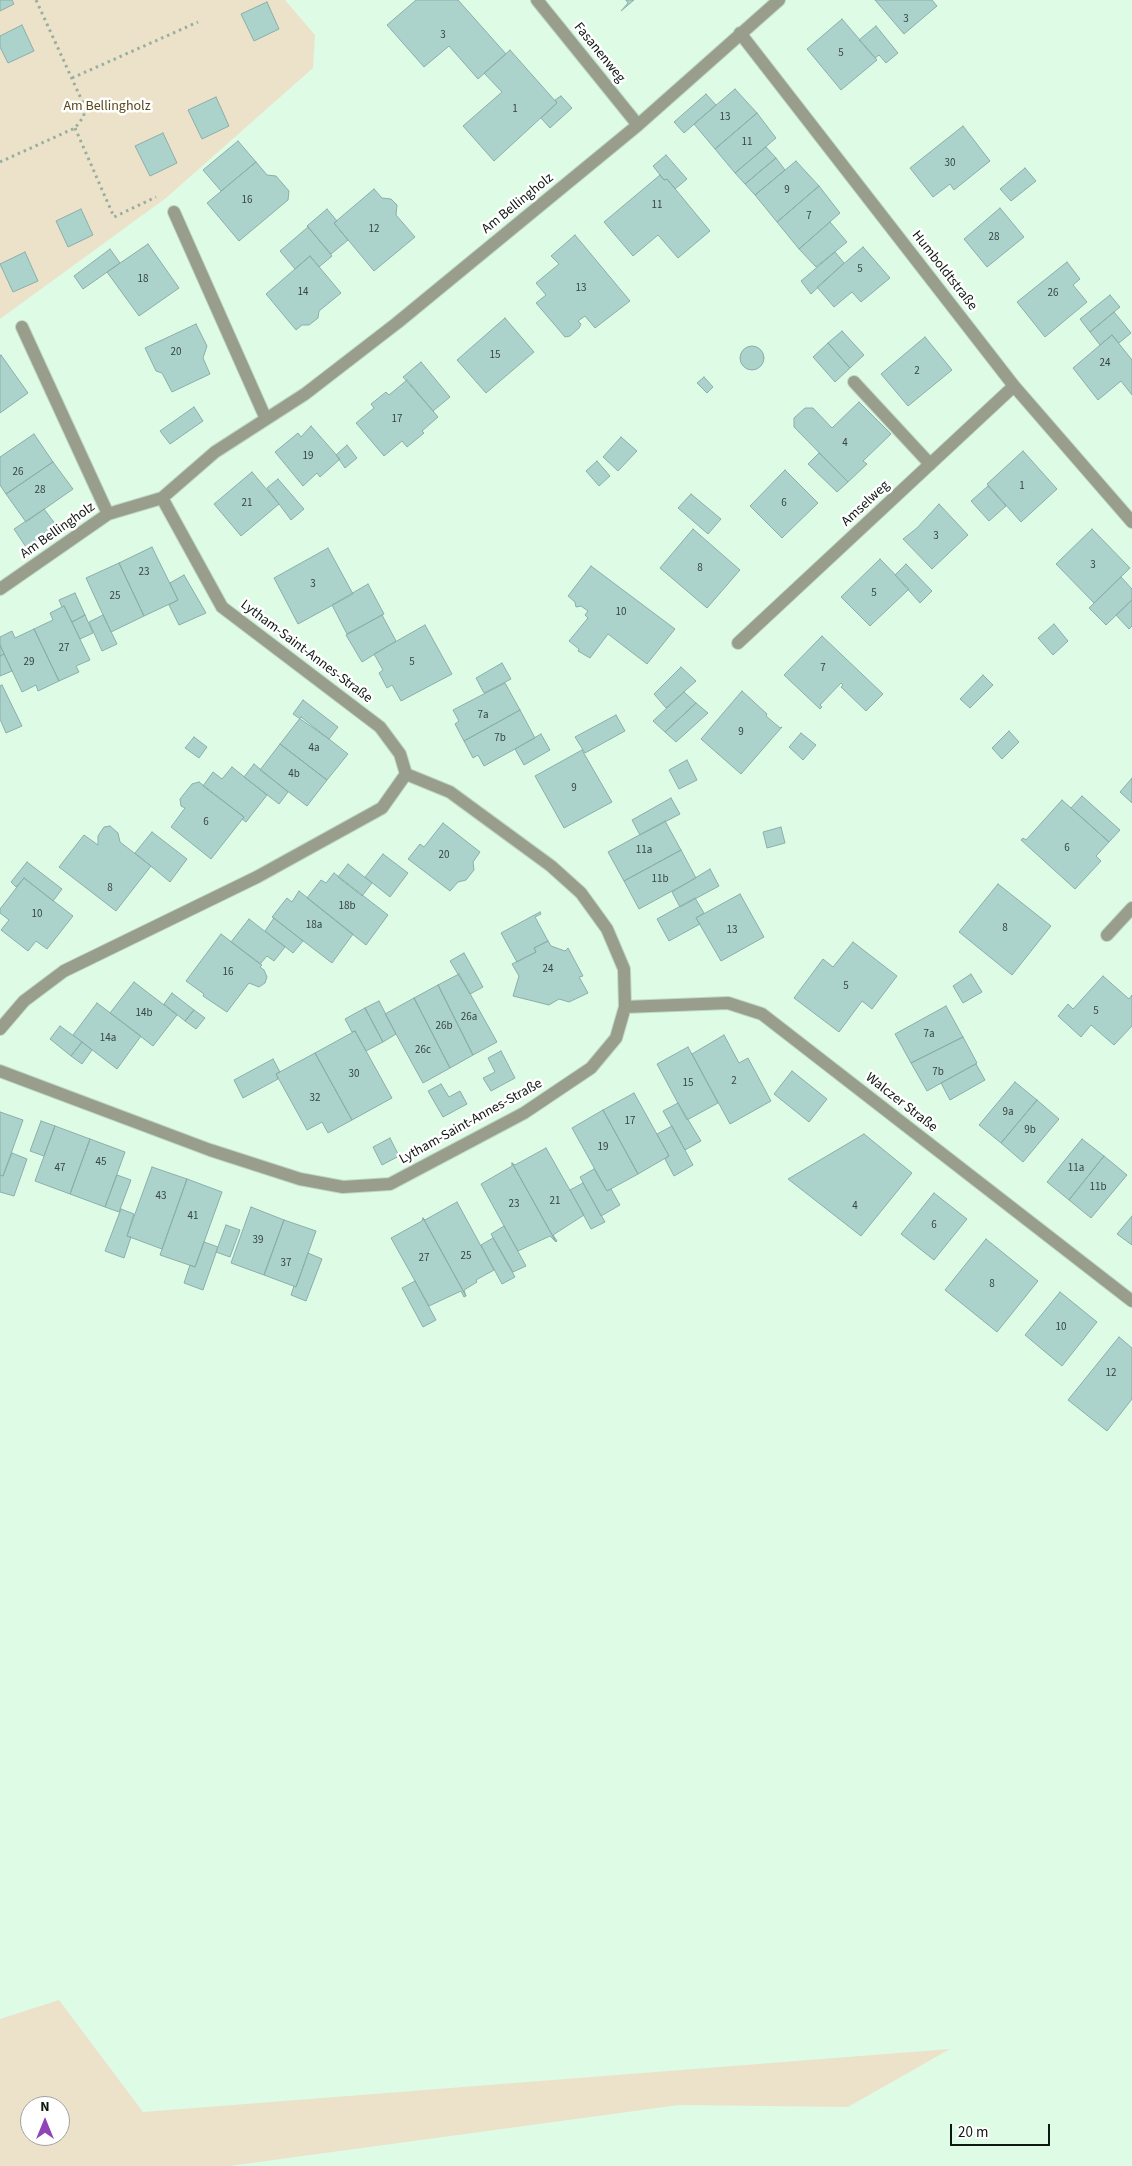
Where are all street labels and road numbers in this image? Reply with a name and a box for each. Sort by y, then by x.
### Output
street label: Fasanenweg [570,20,628,86]
street label: Am Bellingholz [479,170,557,238]
street label: Humboldtstraße [908,228,980,314]
street label: Amselweg [839,478,893,530]
street label: Am Bellingholz [17,499,99,563]
street label: Lytham-Saint-Annes-Straße [237,597,375,707]
street label: Walczer Straße [862,1070,940,1136]
street label: Lytham-Saint-Annes-Straße [397,1076,545,1168]

